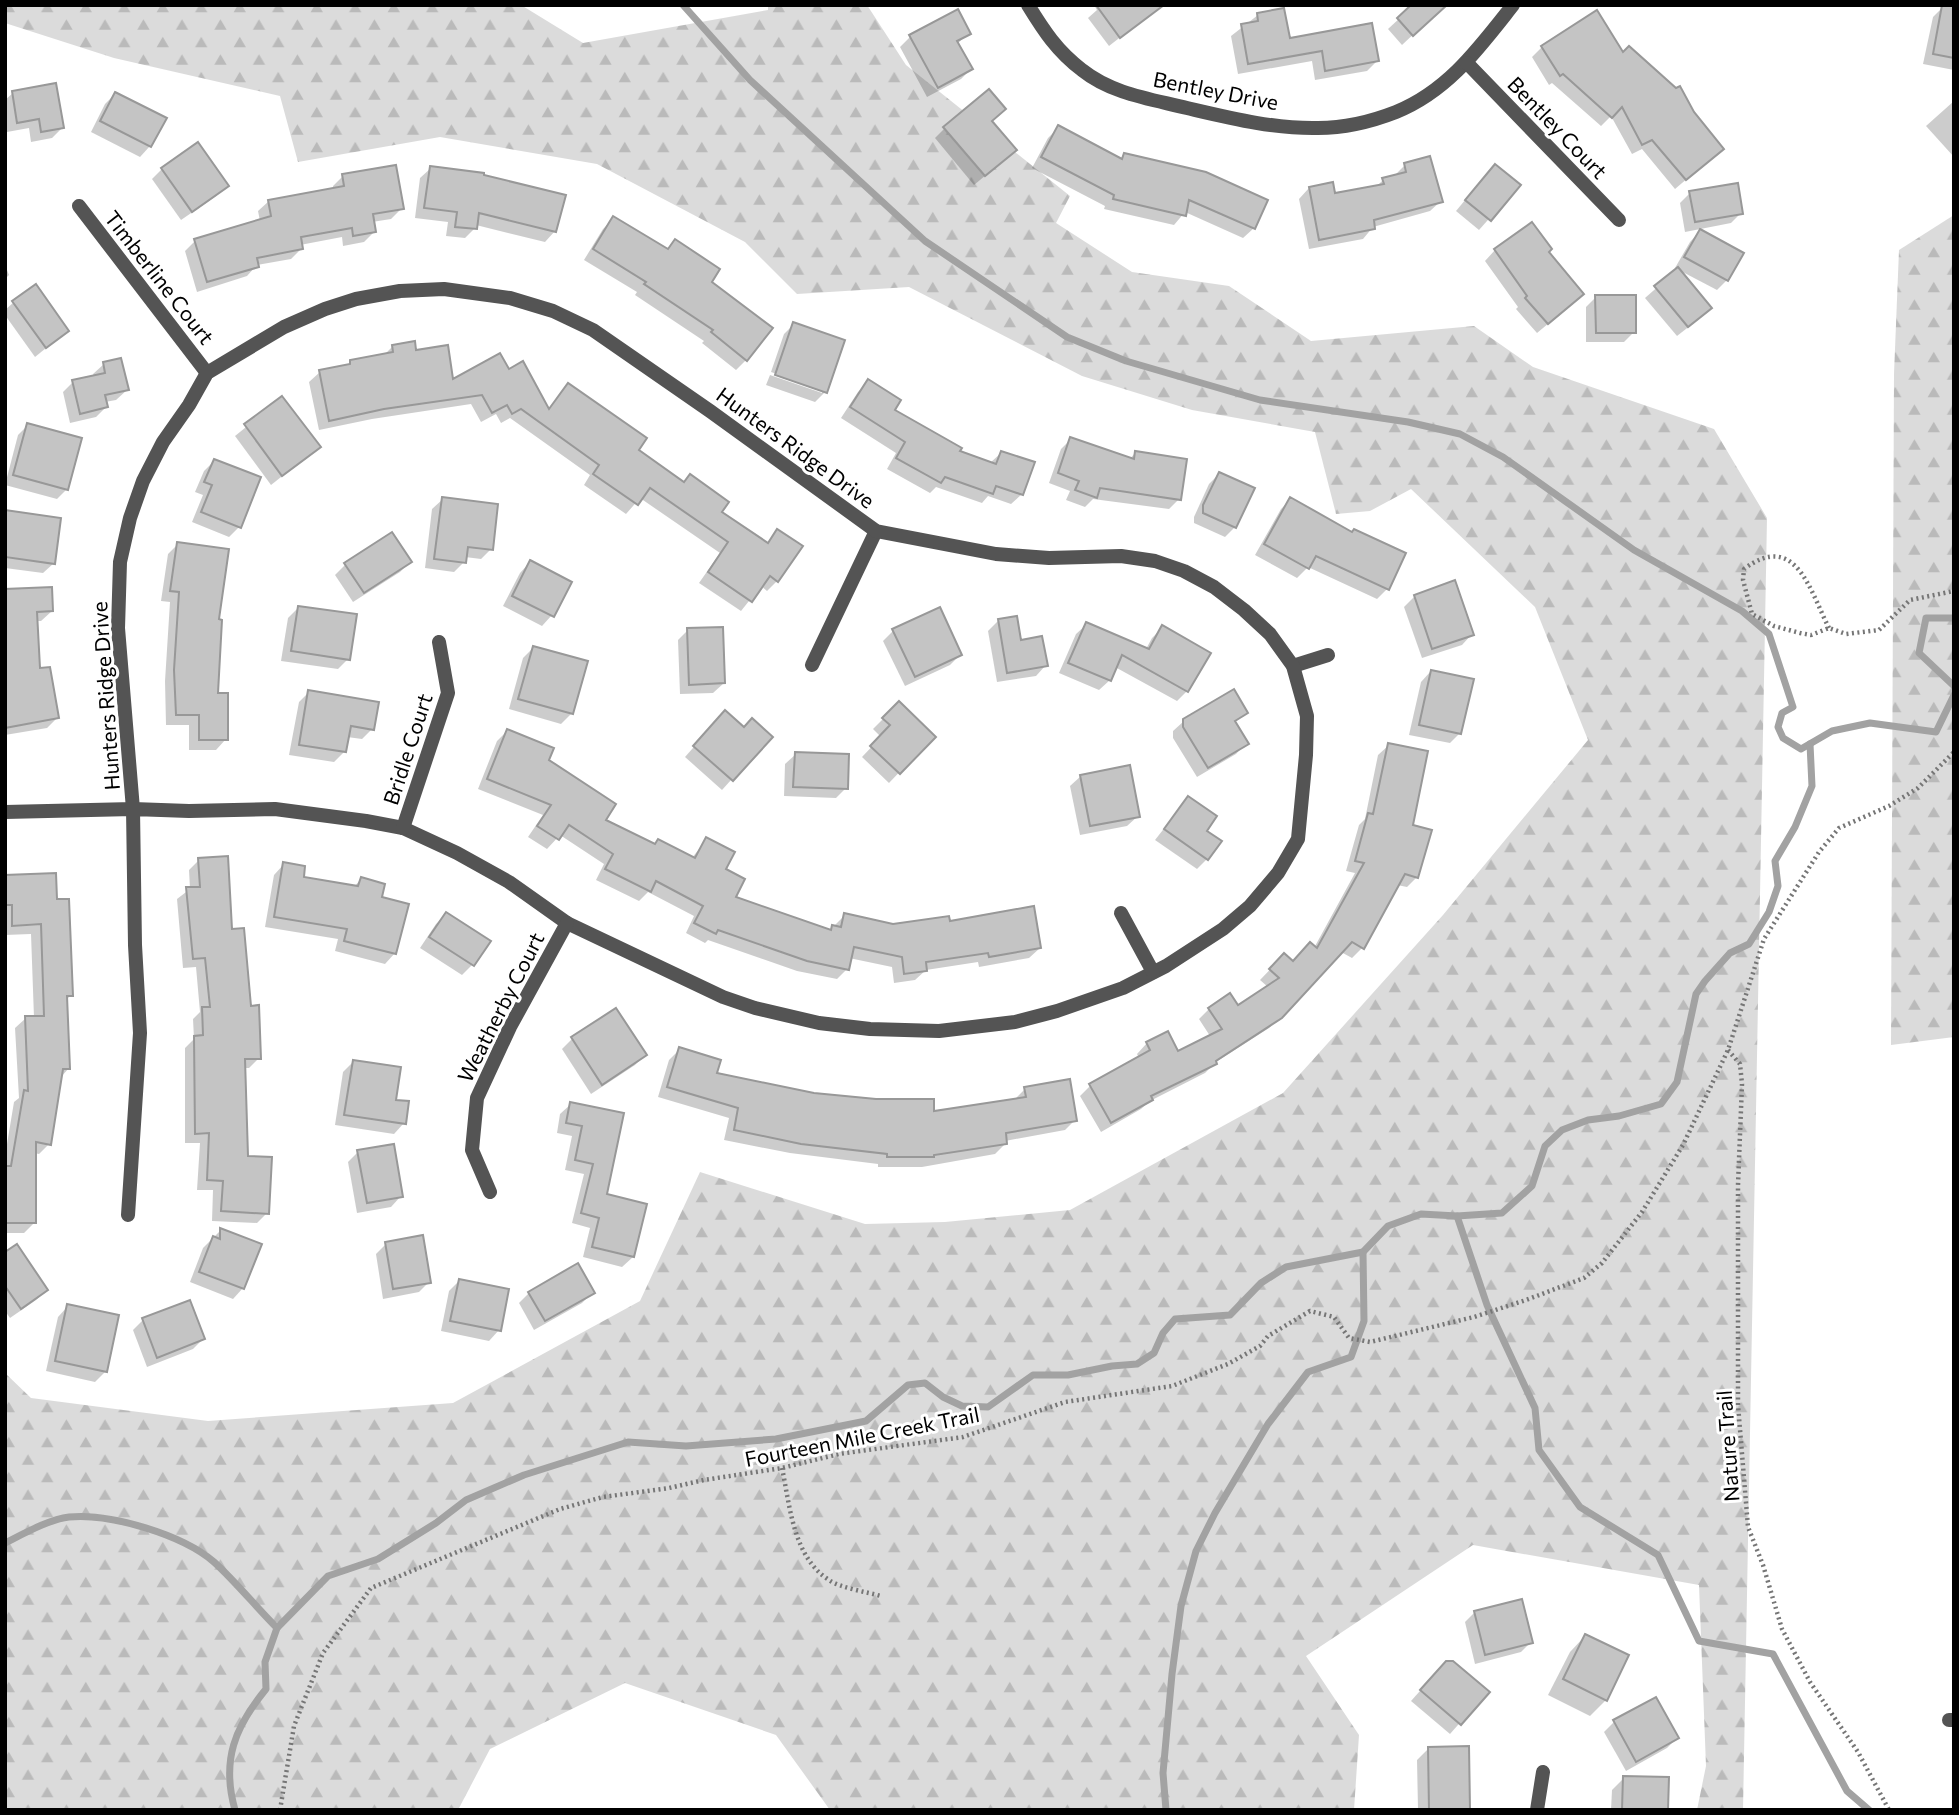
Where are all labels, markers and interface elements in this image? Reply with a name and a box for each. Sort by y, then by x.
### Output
street label: Bentley Drive [1151,66,1281,114]
street label: Bentley Court [1503,71,1613,183]
street label: Timberline Court [100,205,220,349]
street label: Hunters Ridge Drive [712,381,880,513]
street label: Hunters Ridge Drive [86,601,124,791]
street label: Bridle Court [377,690,437,808]
street label: Weatherby Court [451,928,549,1086]
street label: Nature Trail [1711,1389,1743,1503]
street label: Fourteen Mile Creek Trail [743,1401,981,1471]

